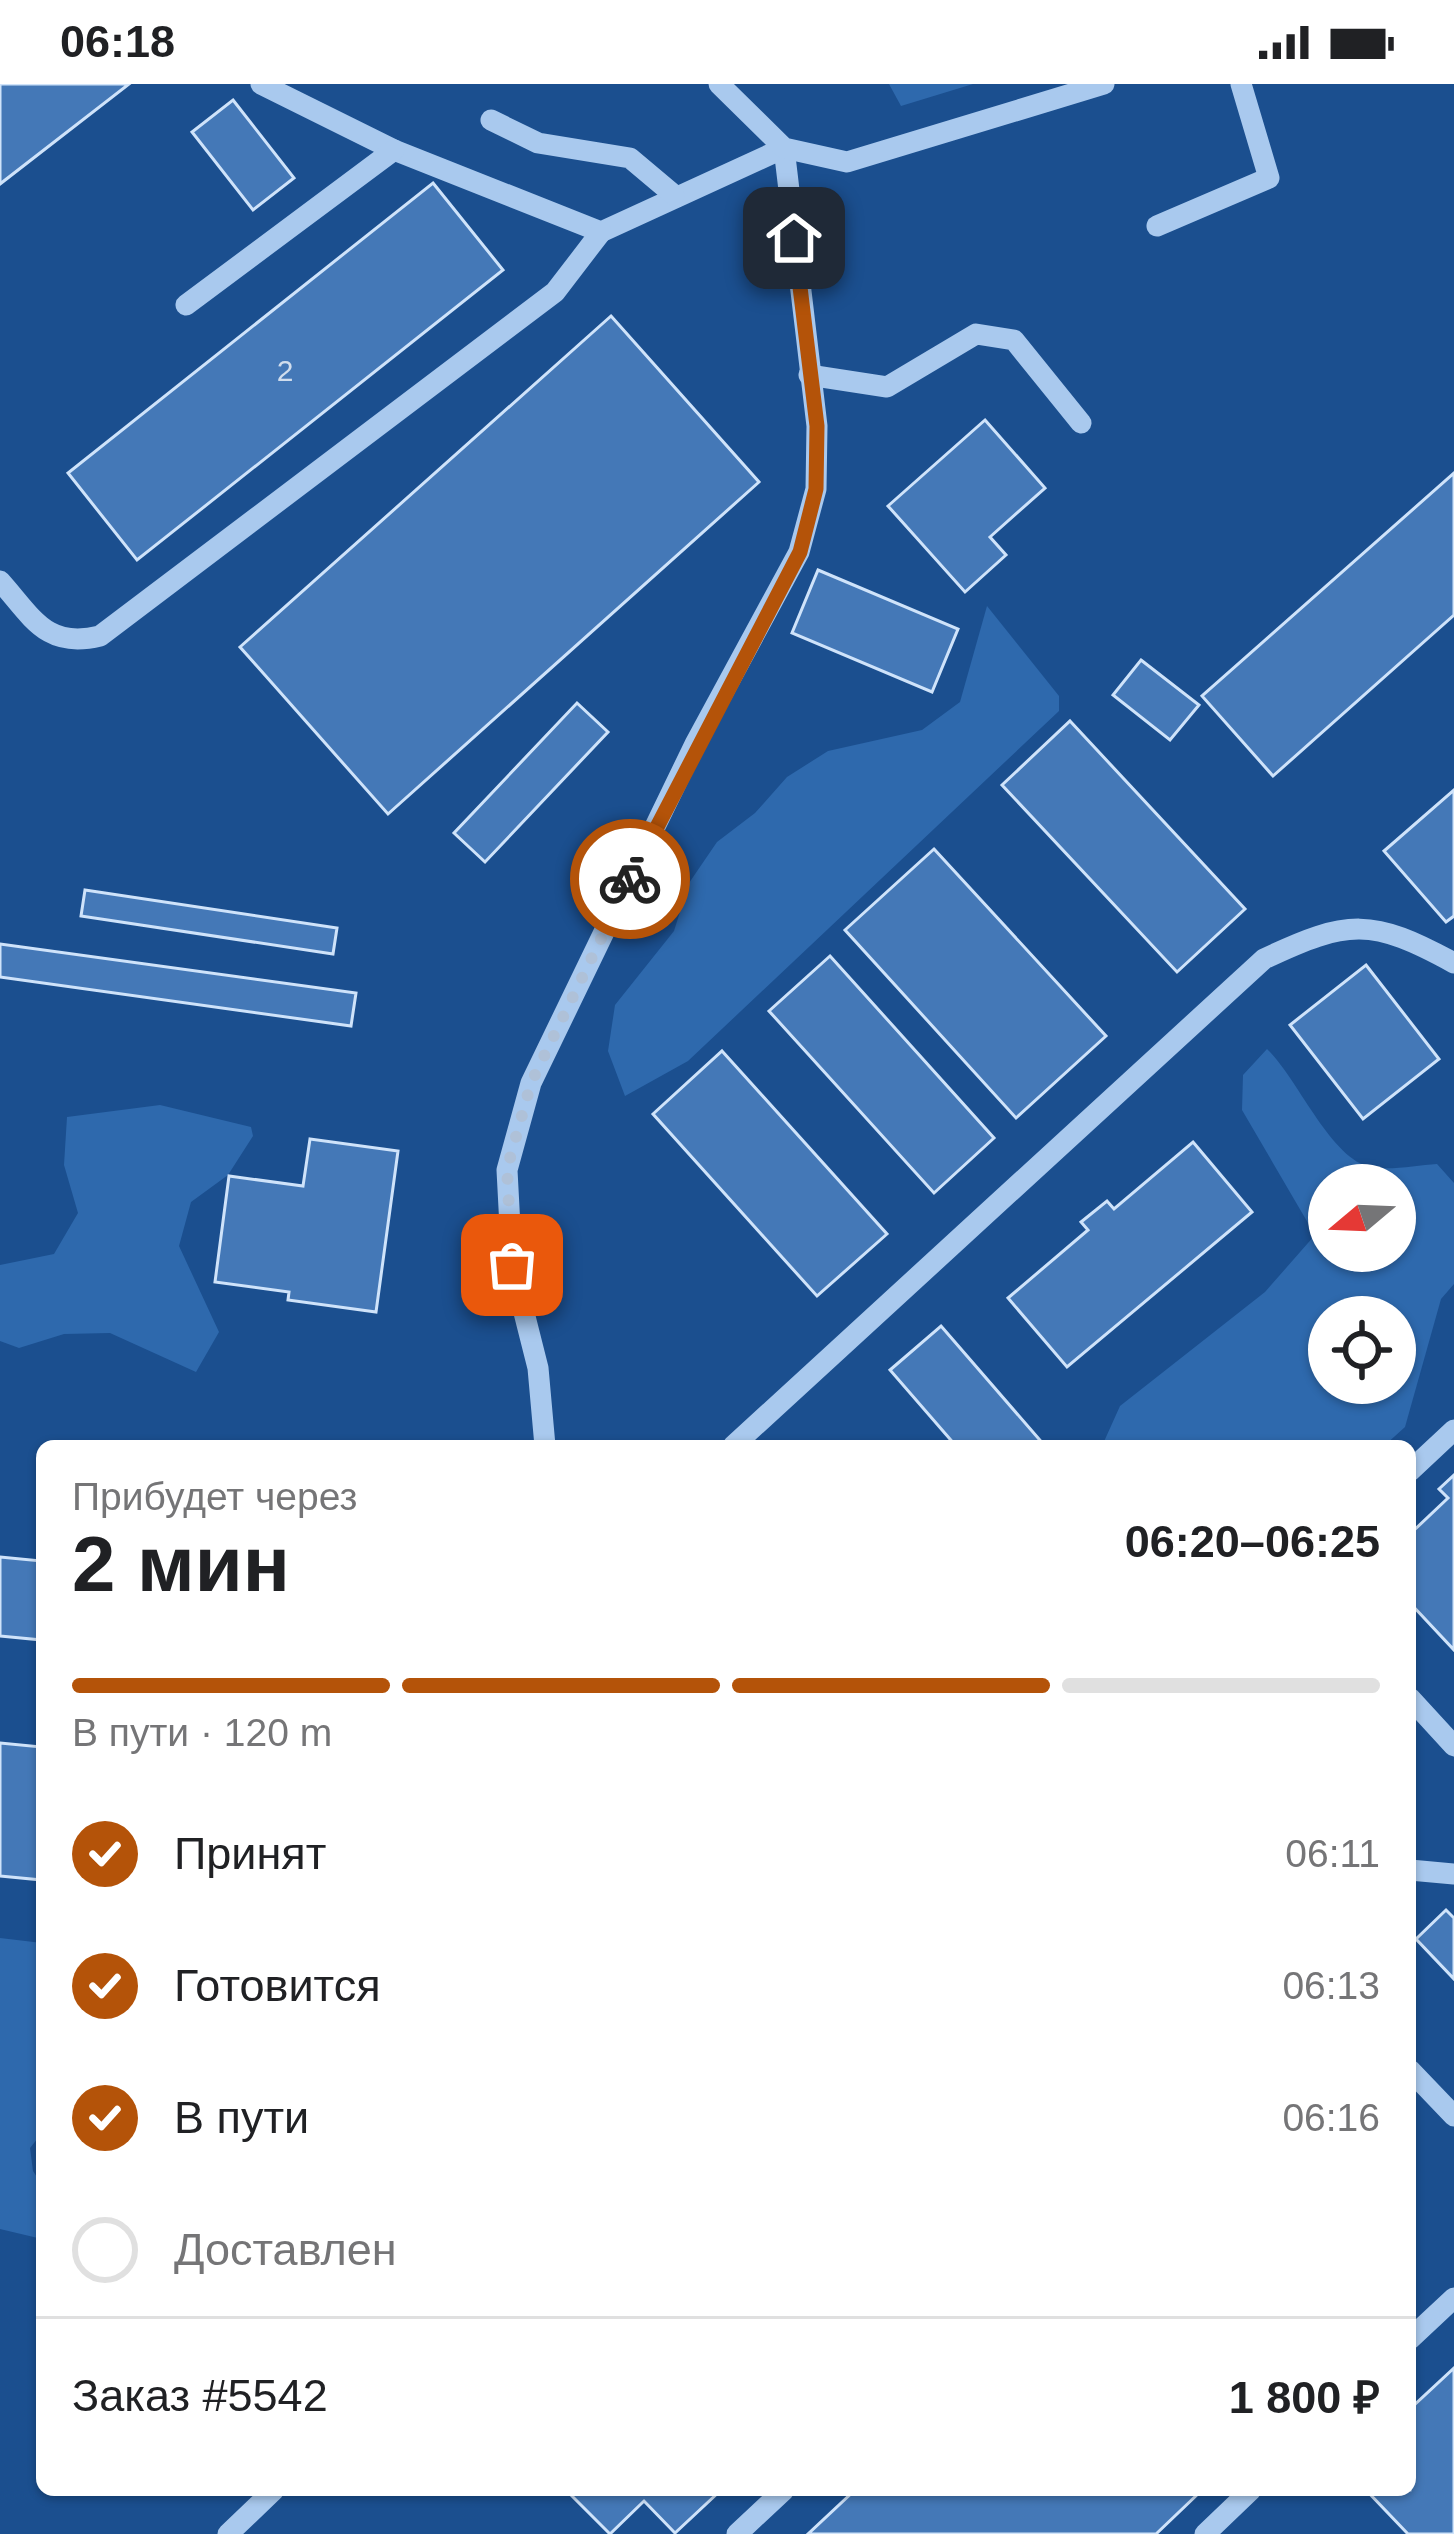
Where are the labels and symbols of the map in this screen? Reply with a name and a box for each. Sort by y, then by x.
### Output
pin [743,187,845,289]
house number: 2 [277,354,293,387]
courier [570,819,690,939]
north arrow [1308,1164,1416,1272]
pin [461,1214,563,1316]

